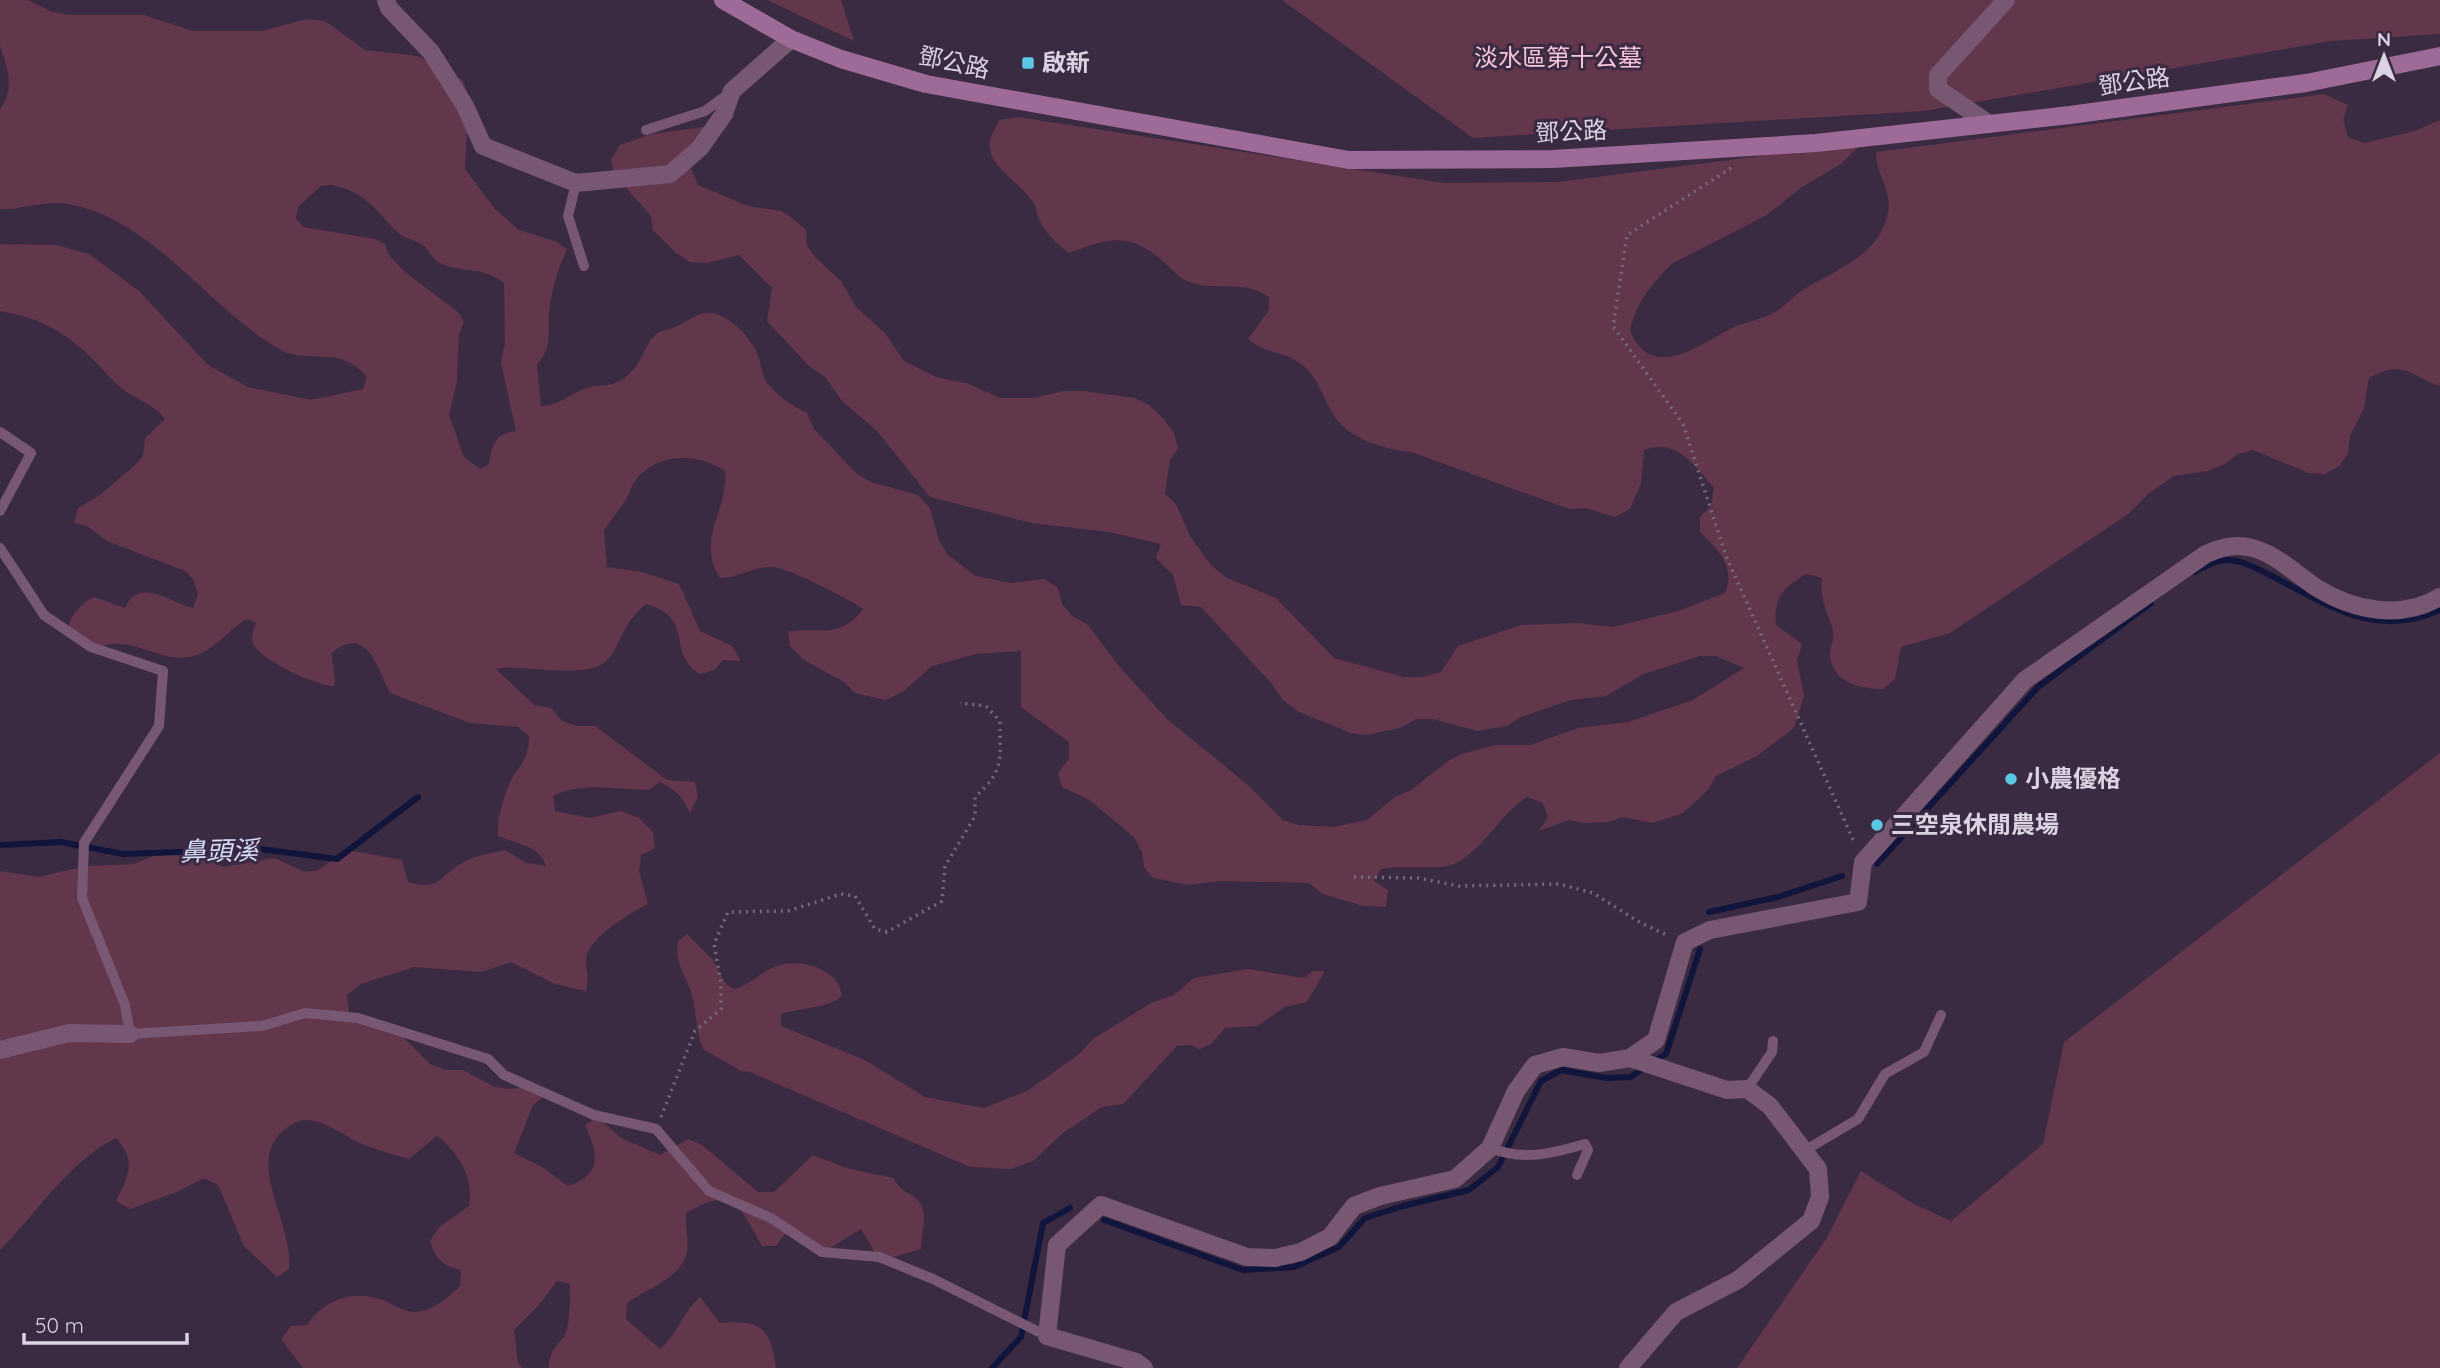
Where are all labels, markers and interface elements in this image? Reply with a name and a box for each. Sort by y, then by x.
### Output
north arrow [2349,21,2419,91]
text: N [2377,27,2391,51]
street label: 鄧公路 [916,40,993,84]
park label: 淡水區第十公墓 [1474,42,1642,72]
place label: 啟新 [1042,47,1090,77]
marker: 啟新 [1020,55,1036,71]
street label: 鄧公路 [2096,61,2172,101]
street label: 鄧公路 [1534,114,1608,148]
place label: 小農優格 [2025,763,2121,793]
marker: 小農優格 [2003,771,2019,787]
place label: 三空泉休閒農場 [1891,809,2059,839]
marker: 三空泉休閒農場 [1869,817,1885,833]
water label: 鼻頭溪 [180,833,262,868]
scale bar [24,1302,187,1346]
text: 50 m [35,1312,84,1338]

